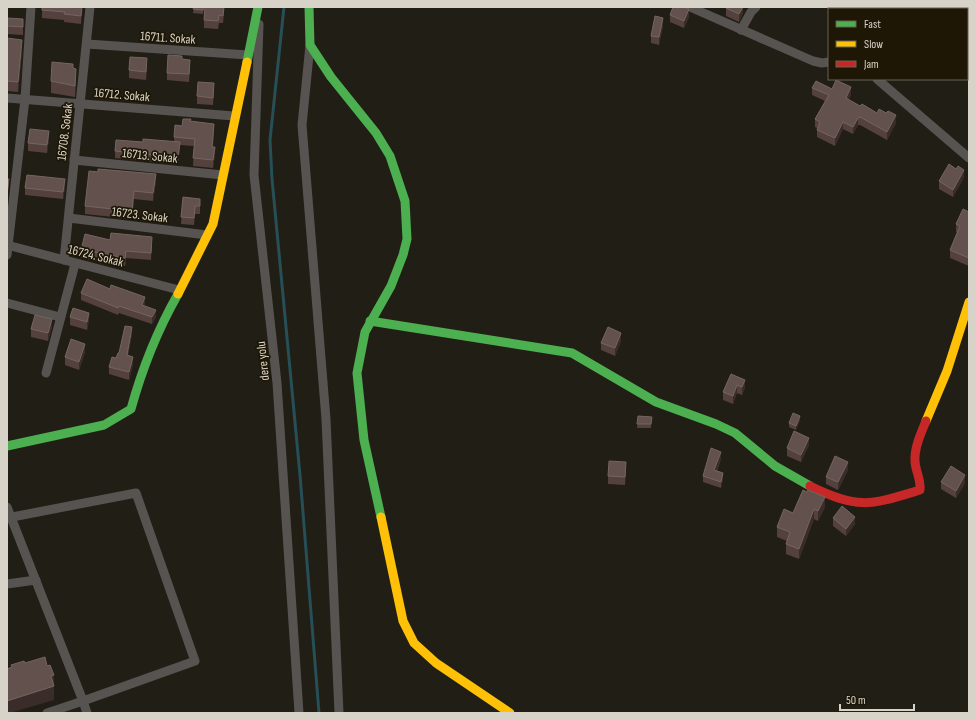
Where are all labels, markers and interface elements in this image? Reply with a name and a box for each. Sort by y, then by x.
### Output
legend [828,8,968,80]
text: Fast [864,17,881,32]
street label: 16711. Sokak [140,28,196,48]
text: Slow [864,37,883,52]
text: Jam [863,57,879,72]
street label: 16712. Sokak [93,85,151,105]
street label: 16708. Sokak [54,103,76,162]
street label: 16713. Sokak [121,145,179,167]
street label: 16723. Sokak [111,204,169,226]
street label: 16724. Sokak [66,241,125,271]
street label: dere yolu [253,340,273,381]
scale bar [840,686,914,712]
text: 50 m [846,693,866,708]

